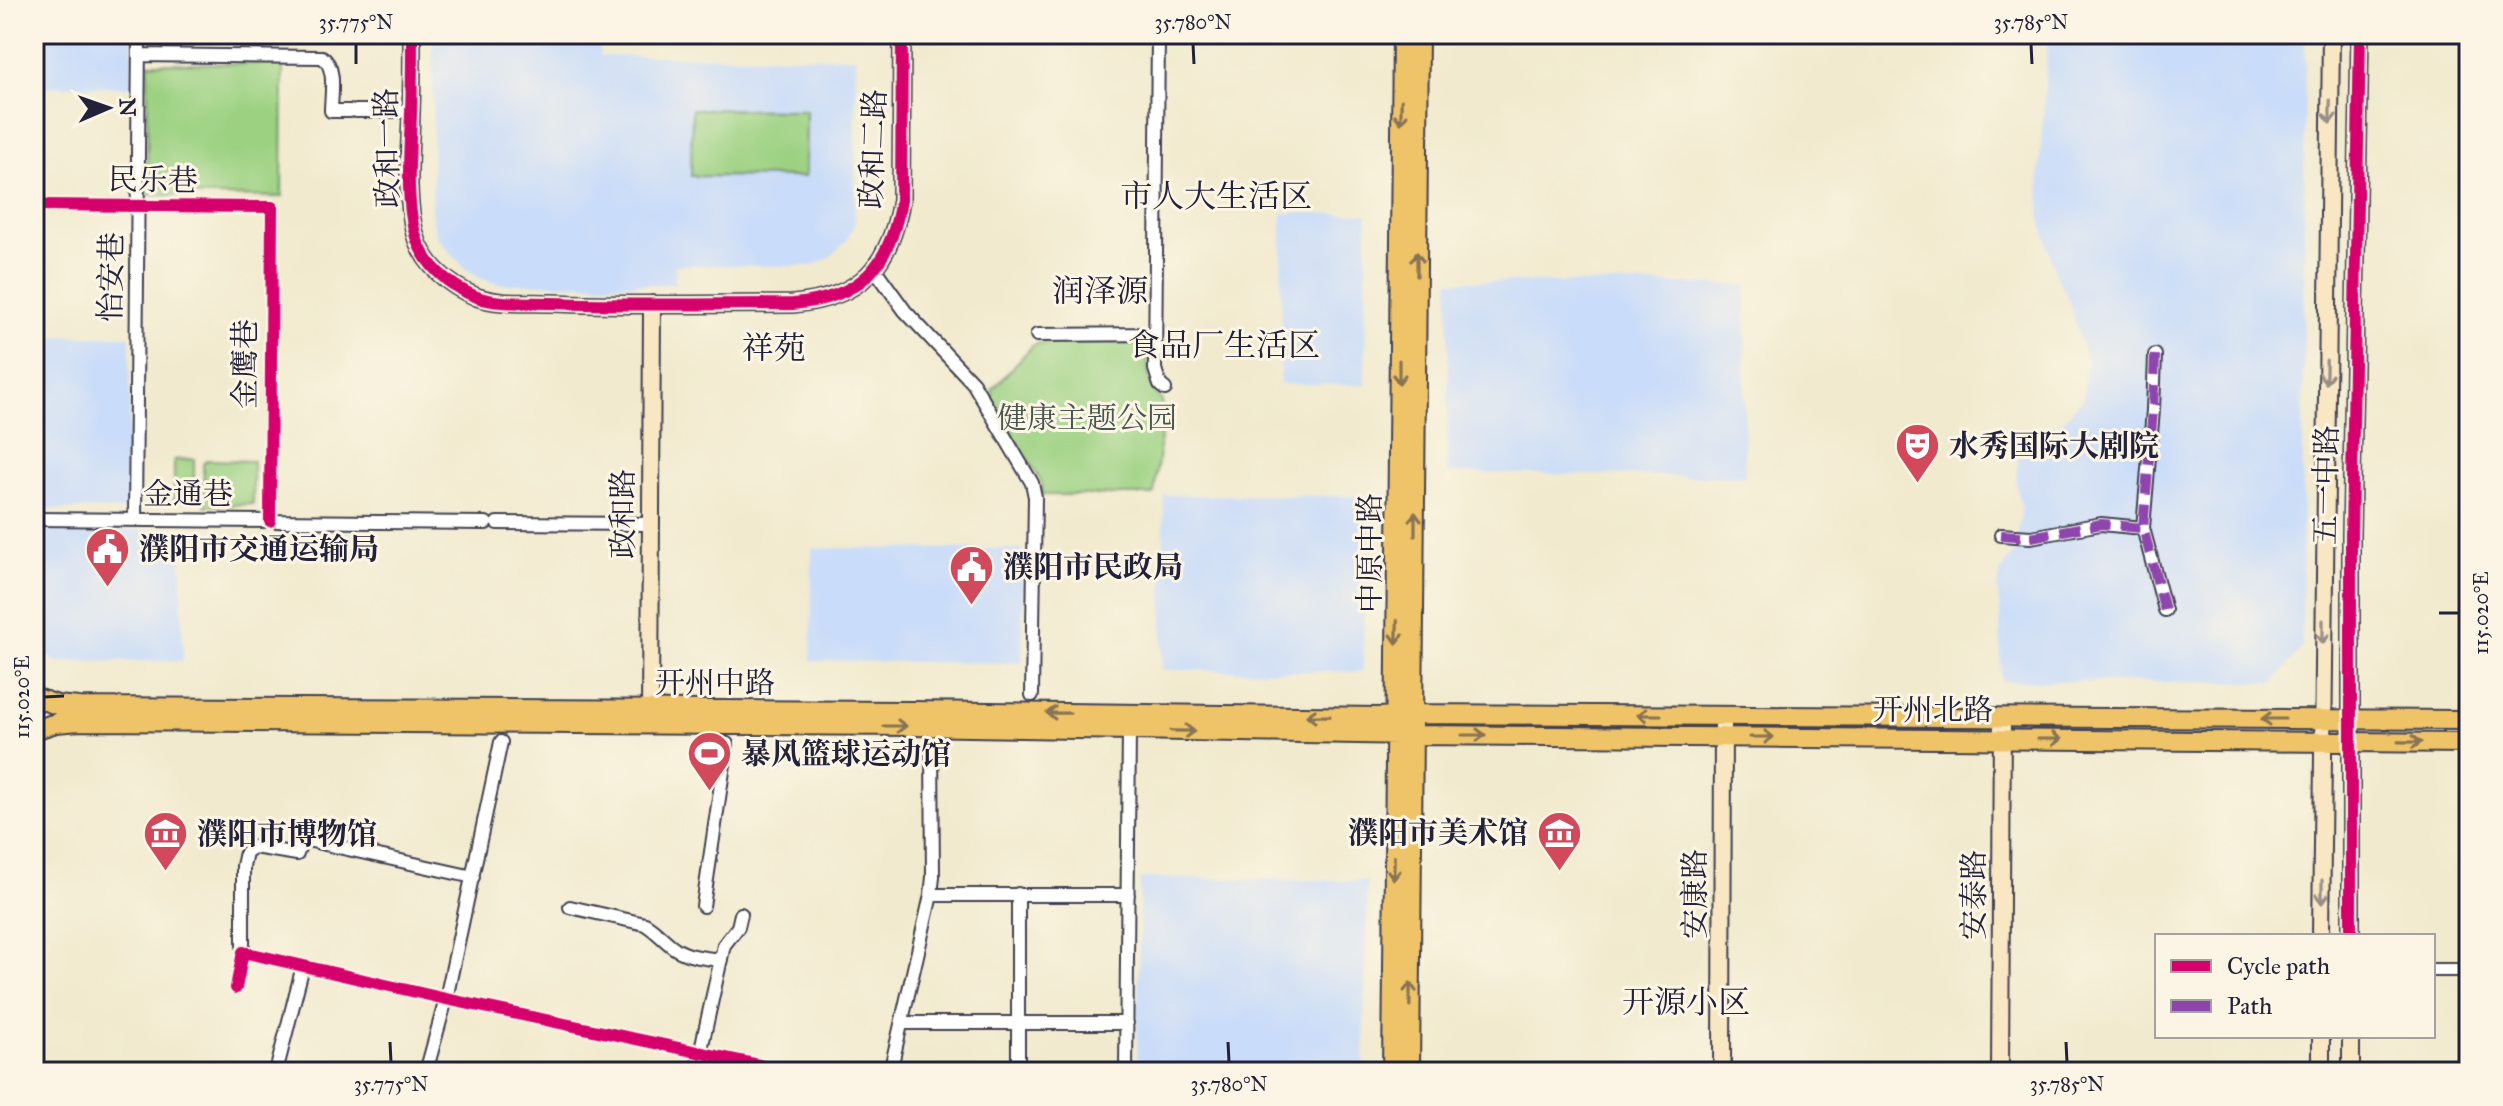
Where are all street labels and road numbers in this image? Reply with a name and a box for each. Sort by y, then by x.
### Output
street label: 政和一路 [368,88,406,208]
street label: 政和二路 [853,88,893,210]
street label: 民乐巷 [108,161,198,199]
street label: 怡安巷 [92,232,130,322]
street label: 金鹰巷 [227,319,263,409]
street label: 五一中路 [2307,425,2345,545]
street label: 政和路 [605,469,641,559]
street label: 金通巷 [143,476,233,512]
street label: 中原中路 [1352,493,1388,613]
street label: 开州中路 [655,665,775,701]
street label: 开州北路 [1873,692,1993,728]
street label: 安康路 [1677,849,1713,939]
street label: 安泰路 [1956,850,1992,940]

